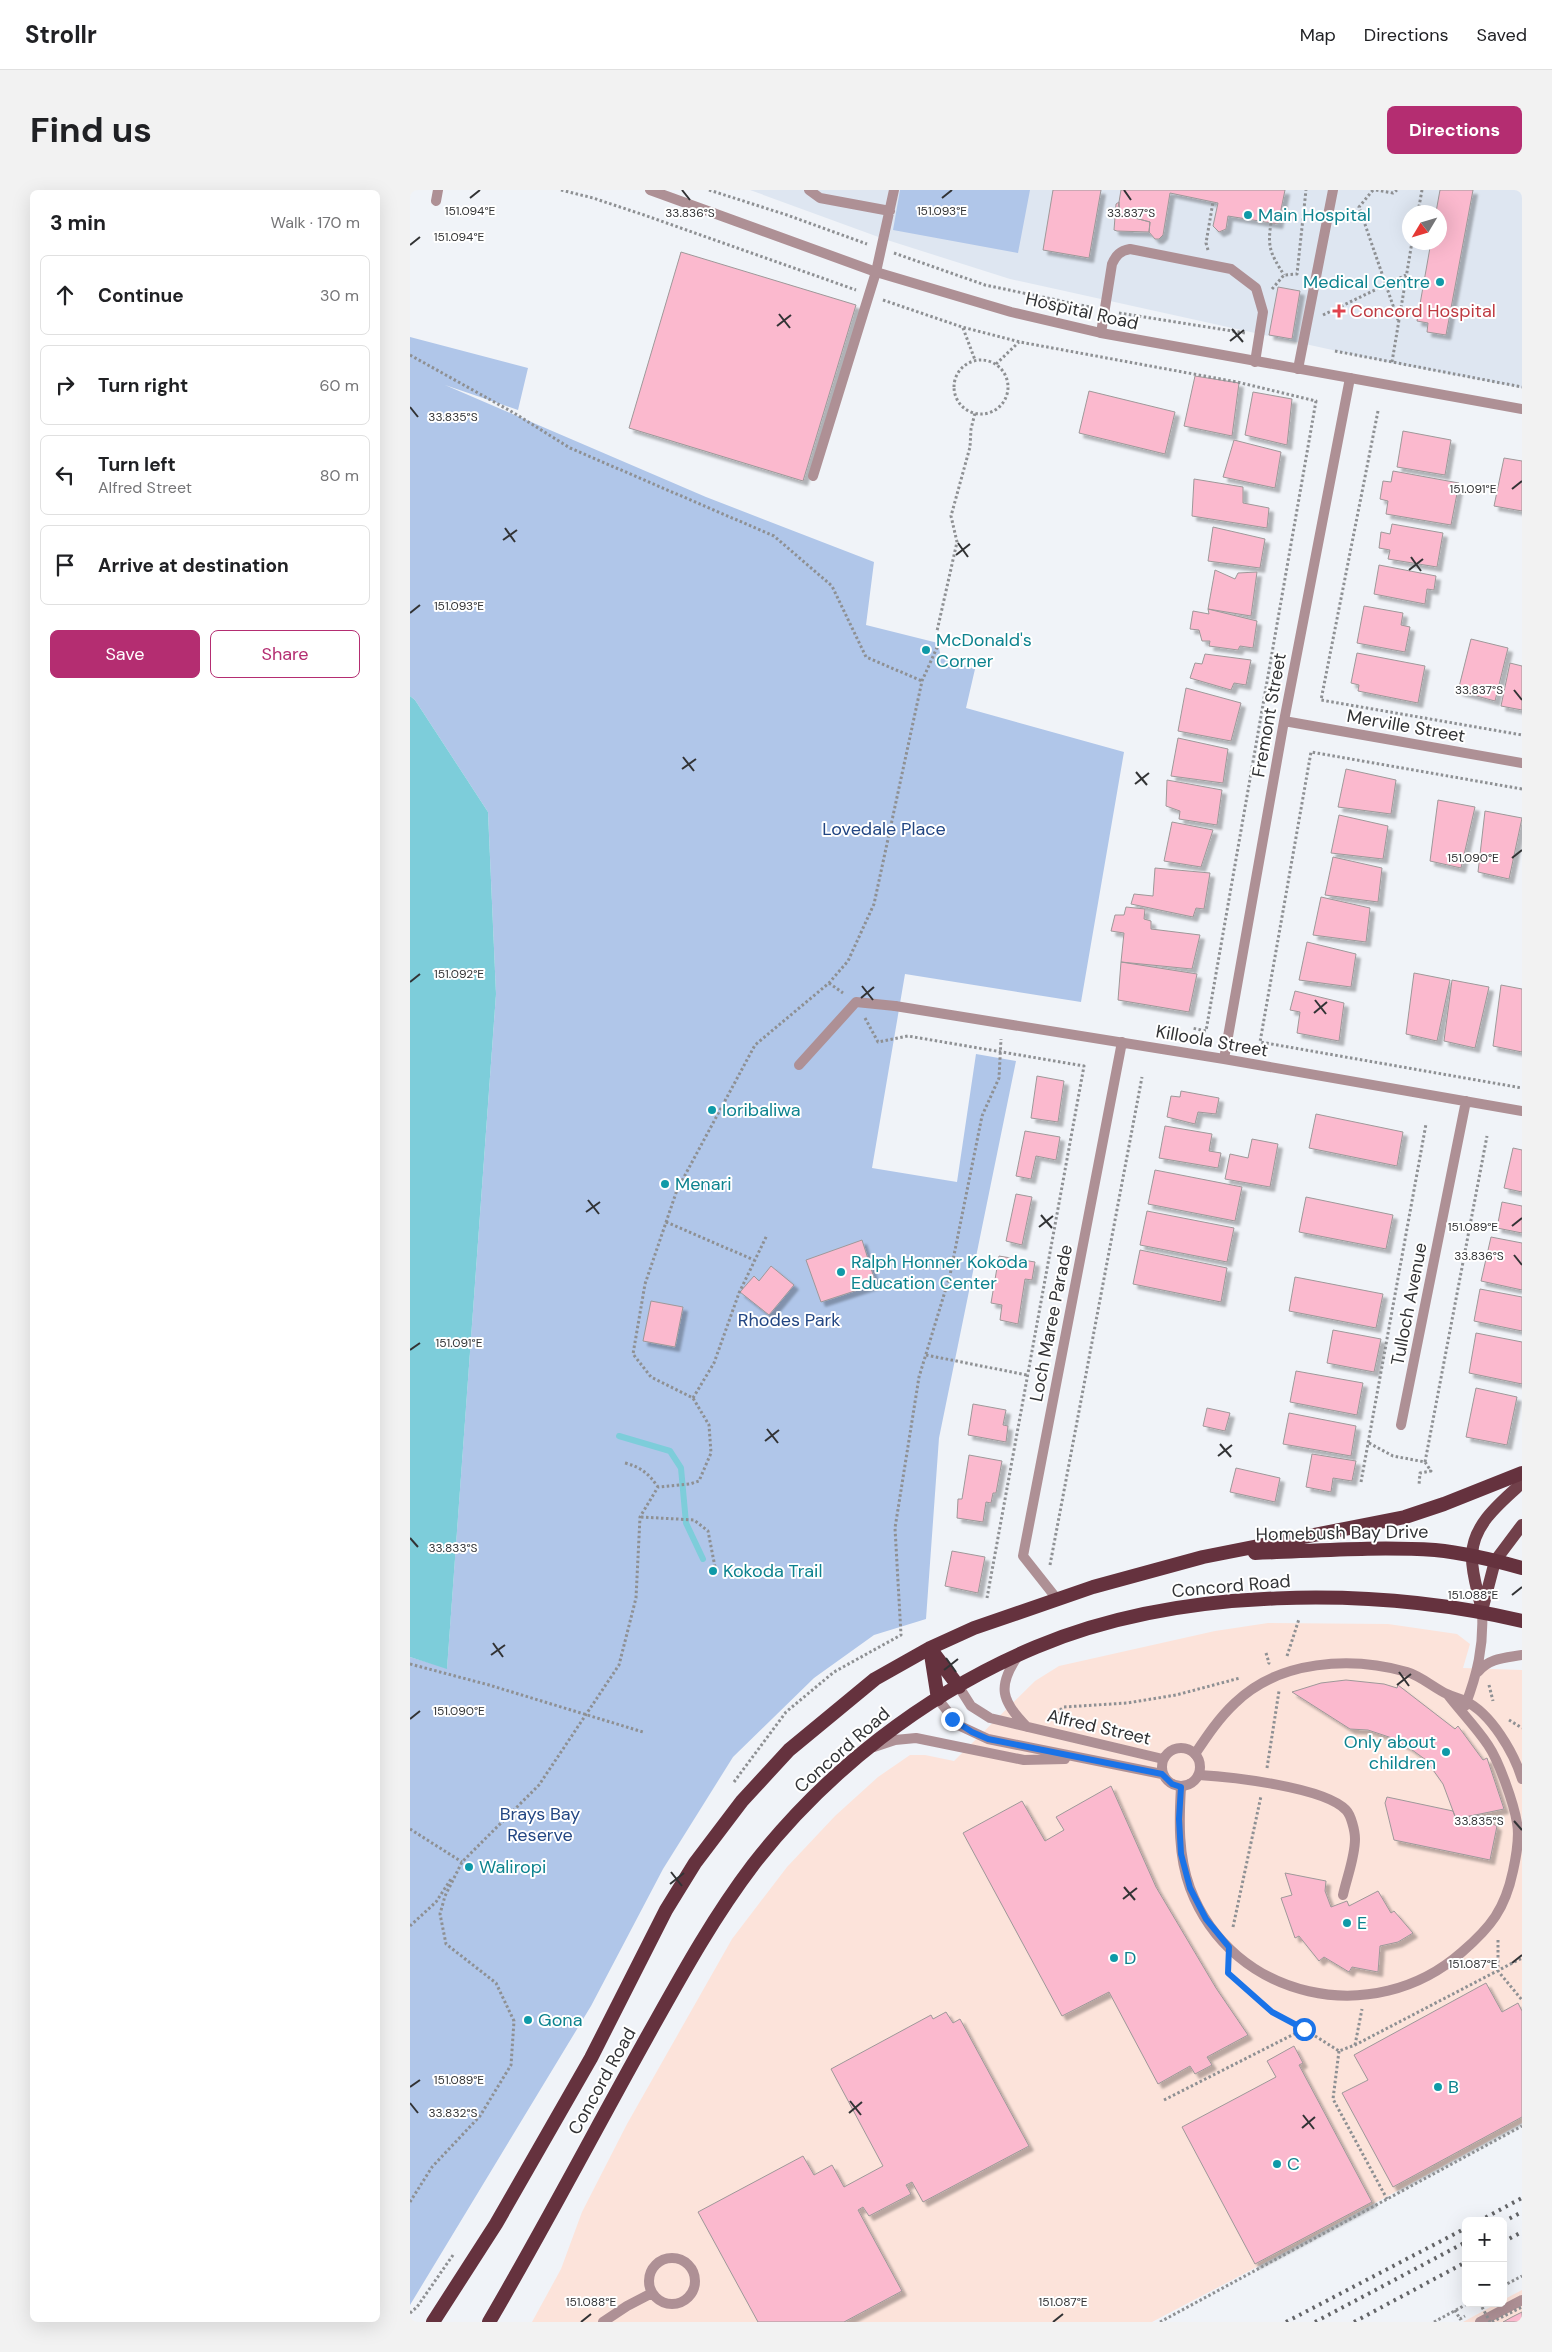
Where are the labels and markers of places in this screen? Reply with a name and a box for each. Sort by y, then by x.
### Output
place label: Main Hospital [1258,203,1371,227]
marker: Main Hospital [1242,209,1254,221]
place label: Medical Centre [1303,270,1430,294]
marker: Medical Centre [1434,276,1446,288]
place label: Concord Hospital [1350,299,1496,323]
marker: Concord Hospital [1332,304,1346,318]
place label: McDonald's Corner [936,628,1032,673]
marker: McDonald's Corner [920,644,932,656]
place label: Ioribaliwa [722,1098,800,1122]
marker: Ioribaliwa [706,1104,718,1116]
place label: Menari [675,1172,731,1196]
marker: Menari [659,1178,671,1190]
place label: Ralph Honner Kokoda Education Center [851,1250,1028,1295]
marker: Ralph Honner Kokoda Education Center [835,1266,847,1278]
place label: Kokoda Trail [723,1559,822,1583]
marker: Kokoda Trail [707,1565,719,1577]
place label: Only about children [1344,1730,1436,1775]
marker: Only about children [1440,1746,1452,1758]
place label: Waliropi [479,1855,546,1879]
marker: Waliropi [463,1861,475,1873]
place label: E [1357,1911,1367,1935]
marker: E [1341,1917,1353,1929]
place label: D [1124,1946,1136,1970]
marker: D [1108,1952,1120,1964]
place label: Gona [538,2008,582,2032]
marker: Gona [522,2014,534,2026]
place label: B [1448,2075,1459,2099]
marker: B [1432,2081,1444,2093]
place label: C [1287,2152,1300,2176]
marker: C [1271,2158,1283,2170]

